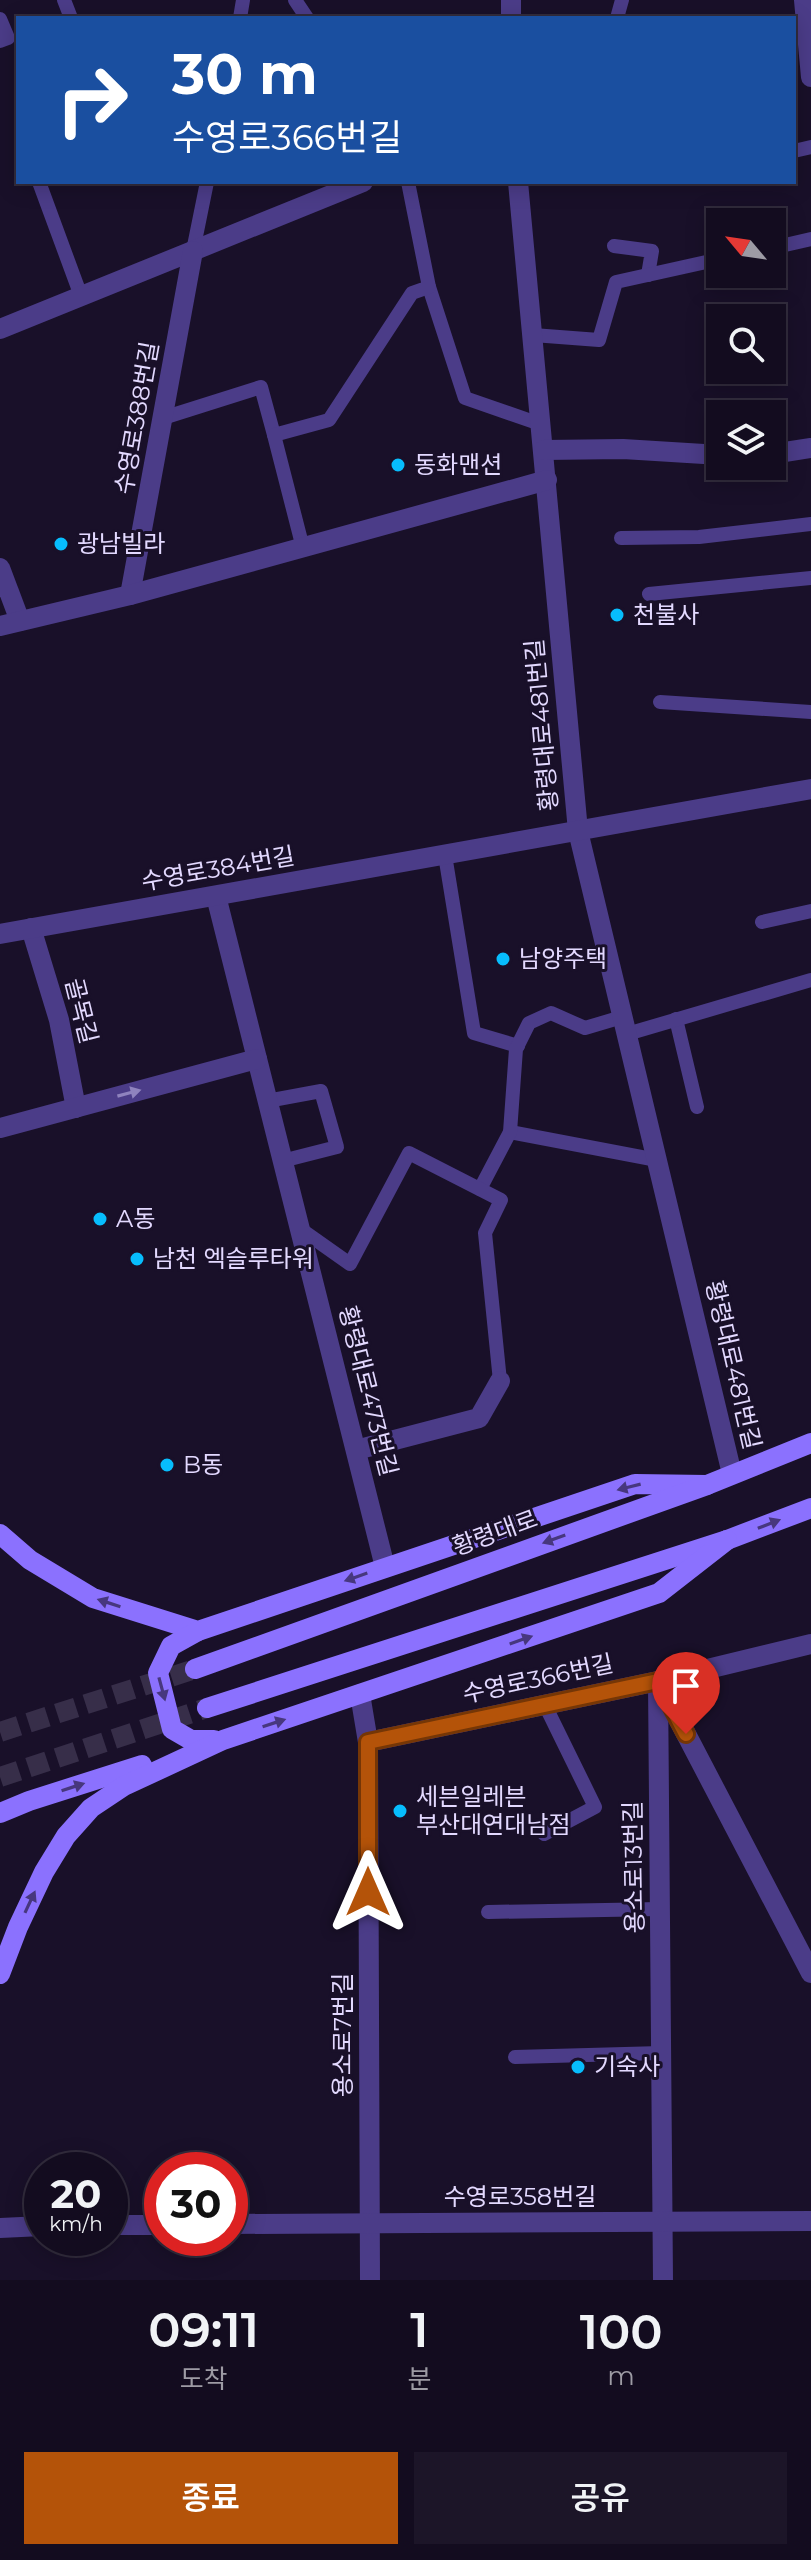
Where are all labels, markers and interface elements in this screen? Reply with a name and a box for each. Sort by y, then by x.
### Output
text: 30 m [172,40,318,108]
icon: right [40,48,144,152]
text: 수영로366번길 [172,115,402,159]
north arrow [706,208,786,288]
map controls [706,208,786,480]
button: search [706,304,786,384]
street label: 수영로388번길 [109,339,164,497]
button: layers [706,400,786,480]
place label: 동화맨션 [414,450,502,479]
marker: 동화맨션 [389,456,407,474]
place label: 광남빌라 [77,529,165,558]
marker: 광남빌라 [52,535,70,553]
place label: 천불사 [633,600,699,629]
marker: 천불사 [608,606,626,624]
street label: 황령대로481번길 [520,638,563,812]
street label: 수영로384번길 [139,841,297,896]
place label: 남양주택 [519,944,607,973]
marker: 남양주택 [494,950,512,968]
street label: 골목길 [59,975,104,1047]
one-way arrow [117,1087,142,1099]
place label: A동 [116,1204,155,1233]
marker: A동 [91,1210,109,1228]
place label: 남천 엑슬루타워 [153,1244,314,1273]
marker: 남천 엑슬루타워 [128,1250,146,1268]
street label: 황령대로481번길 [700,1278,767,1452]
street label: 황령대로473번길 [333,1303,404,1479]
place label: B동 [183,1450,223,1479]
marker: B동 [158,1456,176,1474]
one-way arrow [617,1481,642,1494]
street label: 황령대로 [448,1504,541,1561]
one-way arrow [757,1517,781,1530]
one-way arrow [542,1533,566,1546]
one-way arrow [344,1572,368,1584]
one-way arrow [97,1596,121,1609]
one-way arrow [509,1633,533,1645]
street label: 수영로366번길 [460,1648,616,1709]
pin [652,1652,720,1734]
icon: arrive [664,1664,708,1708]
one-way arrow [156,1677,168,1702]
one-way arrow [262,1716,286,1728]
one-way arrow [62,1780,86,1793]
place label: 세븐일레븐 부산대연대남점 [416,1782,571,1839]
street label: 용소로13번길 [618,1800,649,1934]
marker: 세븐일레븐 부산대연대남점 [391,1802,409,1820]
position arrow [326,1850,410,1934]
one-way arrow [23,1891,37,1914]
street label: 용소로7번길 [328,1973,357,2097]
place label: 기숙사 [594,2052,660,2081]
marker: 기숙사 [569,2058,587,2076]
speed limit sign: 30 [144,2152,248,2256]
text: 20 [51,2169,101,2218]
street label: 수영로358번길 [444,2182,596,2211]
text: km/h [49,2212,103,2236]
text: 09:11 [148,2301,259,2359]
text: 1 [410,2301,429,2359]
text: 100 [580,2303,663,2361]
text: m [607,2360,635,2392]
text: 도착 [180,2363,228,2395]
text: 분 [407,2363,431,2395]
button: 종료 [24,2452,398,2544]
button: 공유 [414,2452,787,2544]

